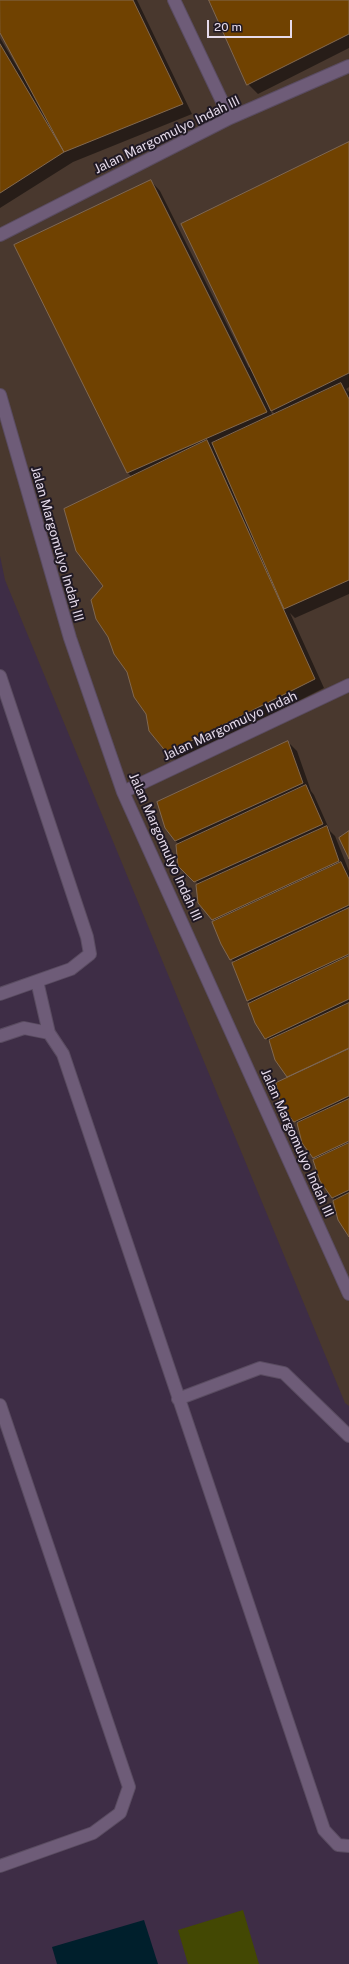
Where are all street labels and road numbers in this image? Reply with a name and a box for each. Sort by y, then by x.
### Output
street label: Jalan Margomulyo Indah III [91,93,243,177]
street label: Jalan Margomulyo Indah III [27,465,87,623]
street label: Jalan Margomulyo Indah [160,688,300,764]
street label: Jalan Margomulyo Indah III [125,771,205,923]
street label: Jalan Margomulyo Indah III [257,1067,337,1219]

